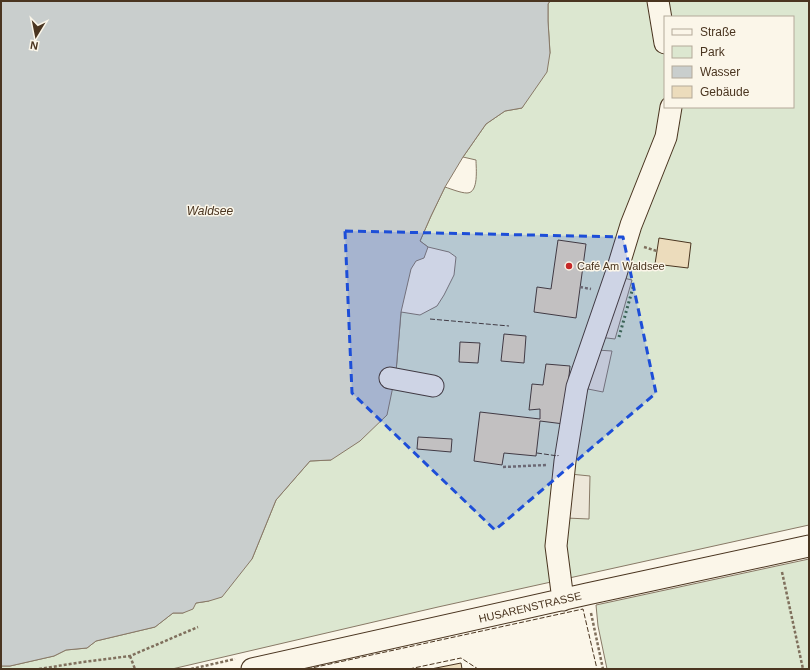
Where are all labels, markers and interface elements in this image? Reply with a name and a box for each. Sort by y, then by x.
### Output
north arrow [16,16,56,56]
legend [664,16,794,108]
text: Straße [700,25,736,39]
text: N [29,39,39,52]
text: Park [700,45,726,59]
text: Wasser [700,65,740,79]
text: Gebäude [700,85,750,99]
water label: Waldsee [187,204,234,218]
place label: Café Am Waldsee [577,260,665,272]
marker: Café Am Waldsee [564,261,574,271]
street label: HUSARENSTRASSE [477,589,583,625]

